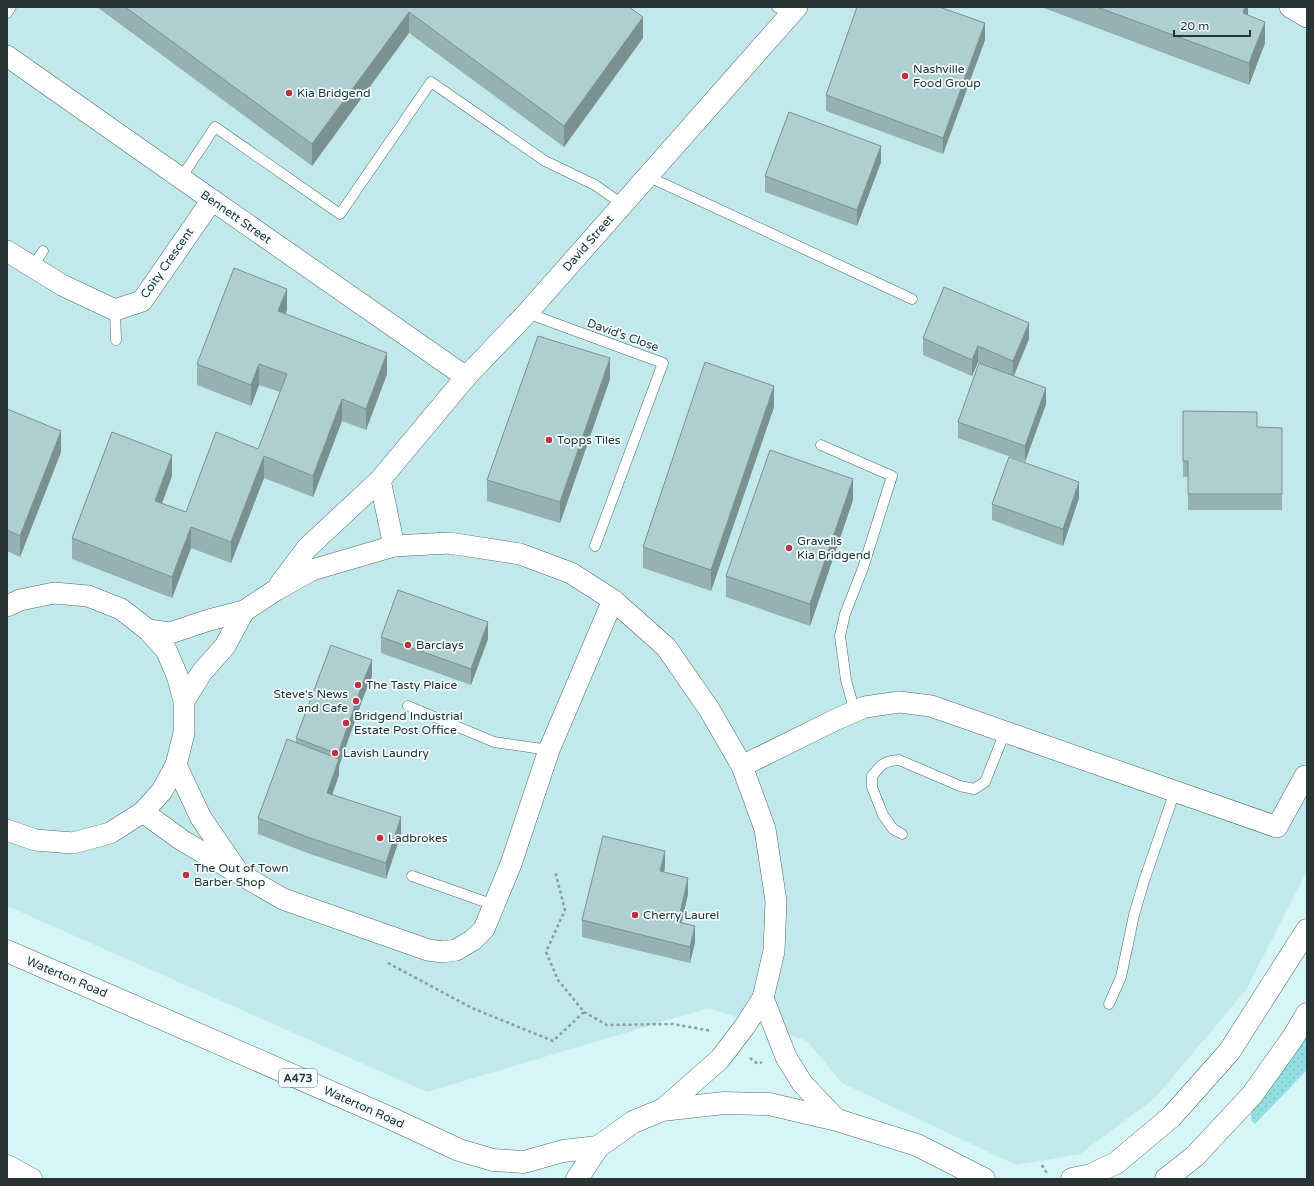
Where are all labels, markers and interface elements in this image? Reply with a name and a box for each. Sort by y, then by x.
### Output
scale bar [1174,12,1250,38]
text: 20 m [1180,19,1209,33]
place label: Nashville Food Group [913,62,981,90]
marker: Nashville Food Group [900,71,910,81]
place label: Kia Bridgend [297,86,371,100]
marker: Kia Bridgend [284,88,294,98]
street label: Bennett Street [198,187,274,247]
street label: David Street [560,212,616,274]
street label: Coity Crescent [138,225,197,301]
street label: David's Close [585,316,661,355]
place label: Topps Tiles [557,433,621,447]
marker: Topps Tiles [544,435,554,445]
place label: Gravells Kia Bridgend [797,534,871,562]
marker: Gravells Kia Bridgend [784,543,794,553]
place label: Barclays [416,638,464,652]
marker: Barclays [403,640,413,650]
place label: The Tasty Plaice [366,678,457,692]
marker: The Tasty Plaice [353,680,363,690]
place label: Steve's News and Cafe [274,687,348,715]
marker: Steve's News and Cafe [351,696,361,706]
place label: Bridgend Industrial Estate Post Office [354,709,463,737]
marker: Bridgend Industrial Estate Post Office [341,718,351,728]
place label: Lavish Laundry [343,746,429,760]
marker: Lavish Laundry [330,748,340,758]
place label: Ladbrokes [388,831,448,845]
marker: Ladbrokes [375,833,385,843]
place label: The Out of Town Barber Shop [194,861,289,889]
marker: The Out of Town Barber Shop [181,870,191,880]
place label: Cherry Laurel [643,908,719,922]
marker: Cherry Laurel [630,910,640,920]
street label: Waterton Road [24,954,110,1000]
road number: A473 [279,1069,317,1087]
street label: Waterton Road [322,1083,406,1131]

